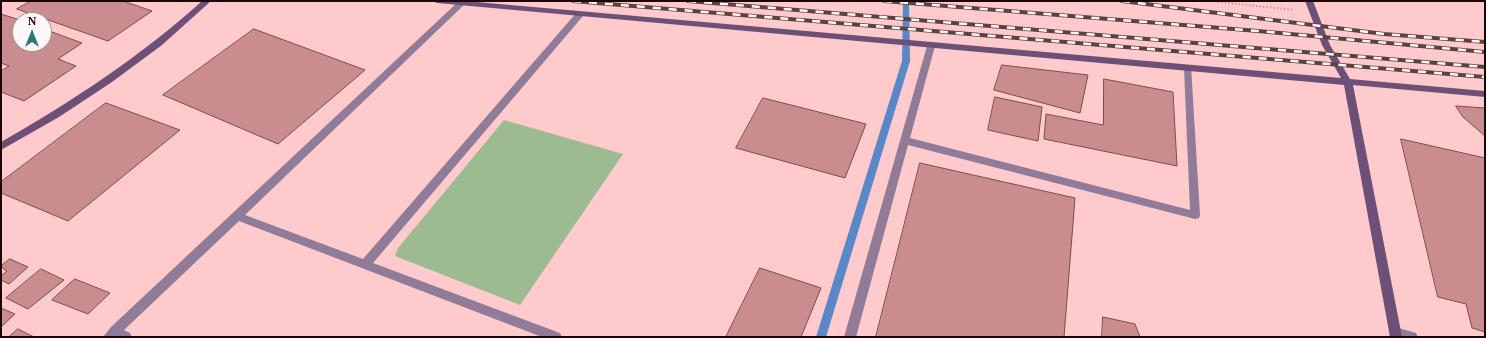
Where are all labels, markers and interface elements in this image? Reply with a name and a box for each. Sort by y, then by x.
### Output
north arrow [12,12,52,52]
text: N [28,13,36,28]

